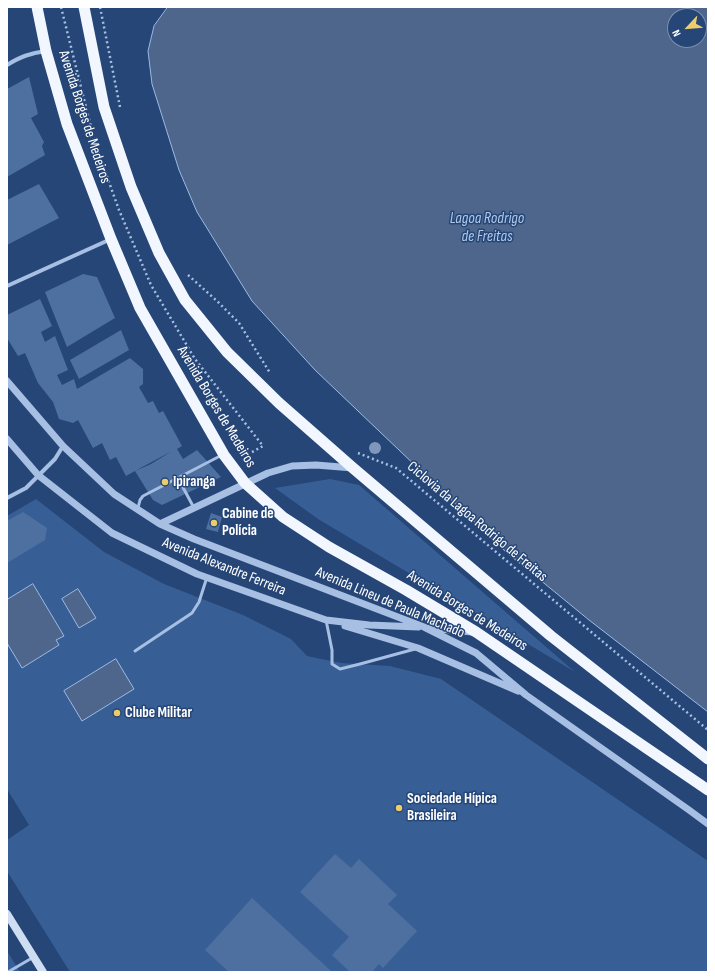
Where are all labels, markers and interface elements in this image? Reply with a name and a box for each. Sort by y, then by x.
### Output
north arrow [667,8,707,48]
text: N [670,28,684,39]
street label: Avenida Borges de Medeiros [54,48,114,186]
water label: Lagoa Rodrigo de Freitas [450,209,524,247]
street label: Avenida Borges de Medeiros [173,343,259,471]
street label: Ciclovia da Lagoa Rodrigo de Freitas [403,458,551,586]
place label: Ipiranga [173,473,215,491]
marker: Ipiranga [160,477,170,487]
place label: Cabine de Polícia [222,505,274,540]
marker: Cabine de Polícia [209,518,219,528]
street label: Avenida Alexandre Ferreira [160,534,288,600]
street label: Avenida Lineu de Paula Machado [313,563,467,643]
street label: Avenida Borges de Medeiros [404,567,530,655]
place label: Clube Militar [125,704,192,722]
marker: Clube Militar [112,708,122,718]
place label: Sociedade Hípica Brasileira [407,790,497,825]
marker: Sociedade Hípica Brasileira [394,803,404,813]

